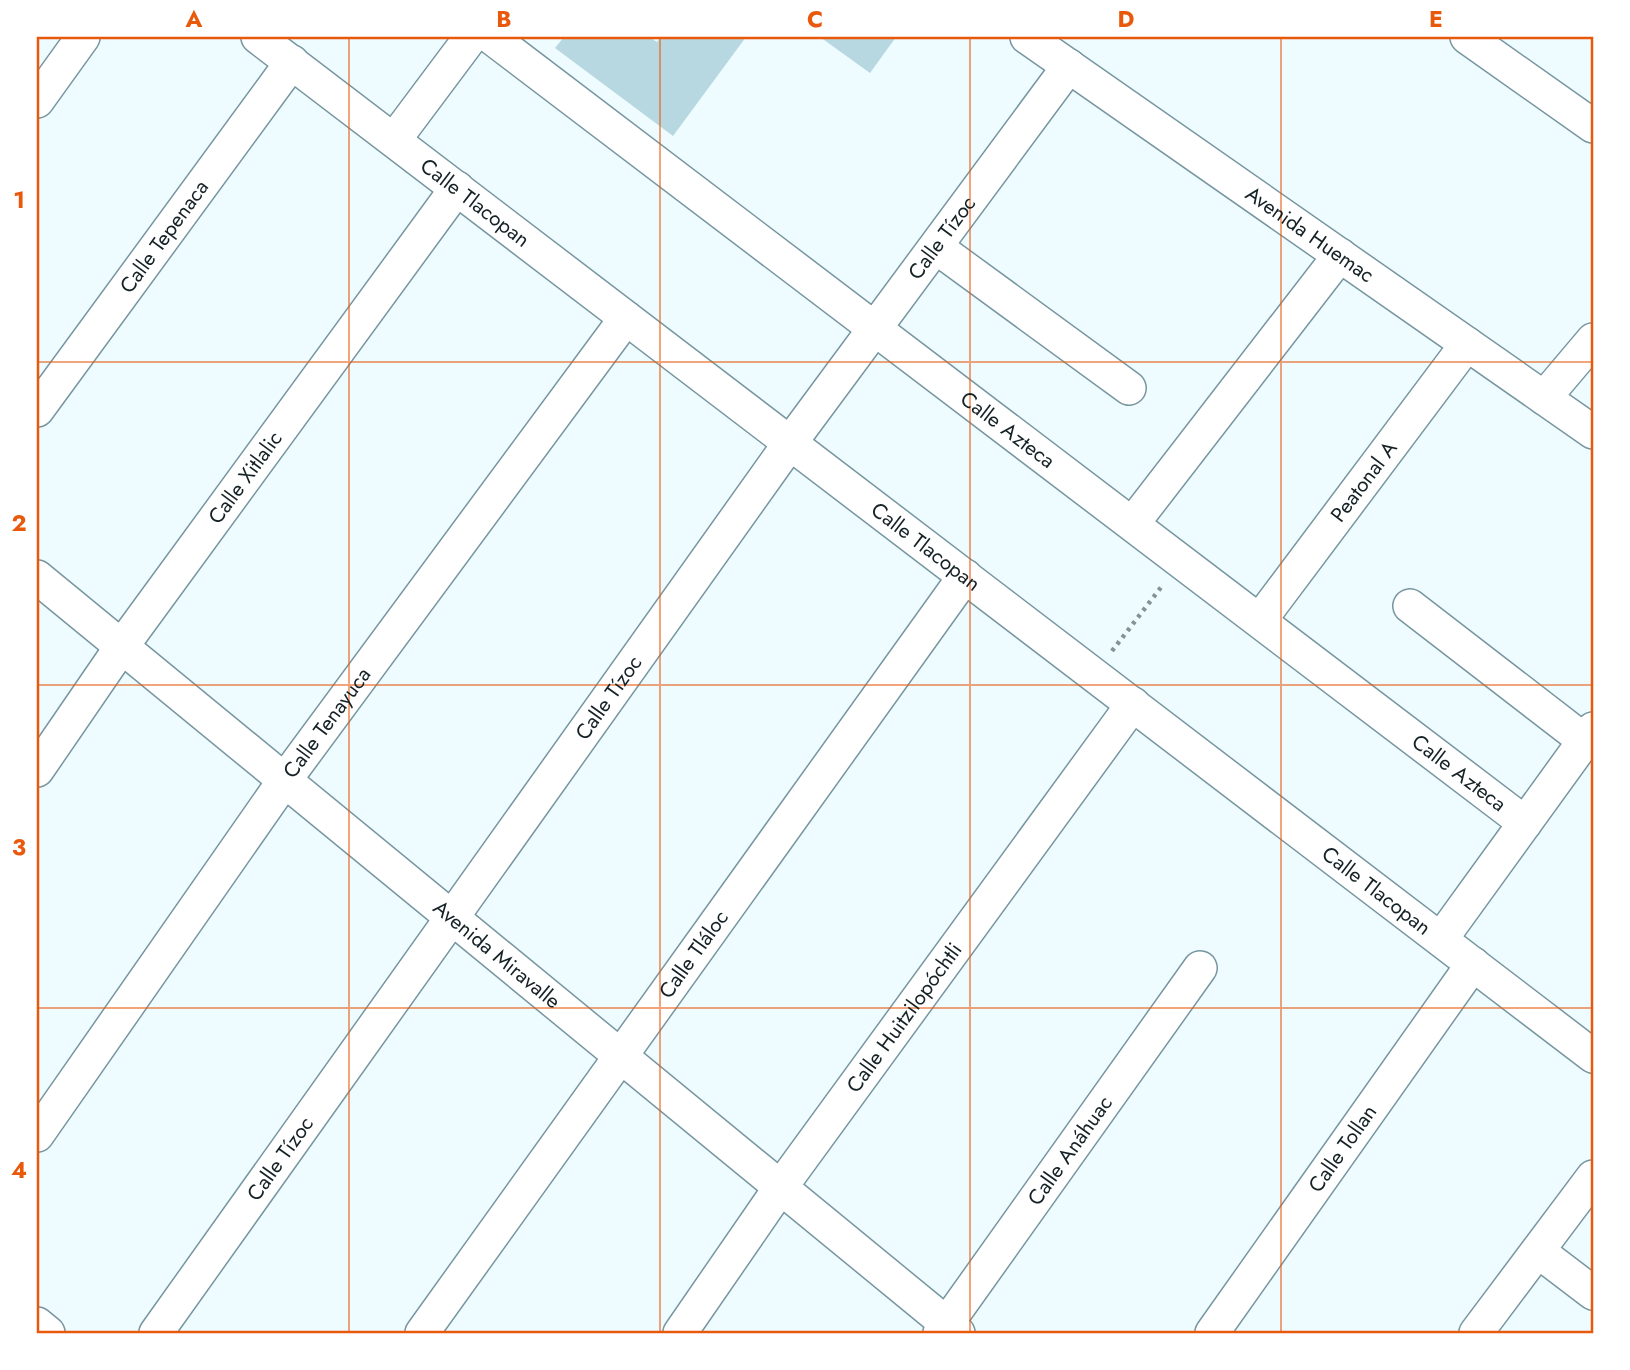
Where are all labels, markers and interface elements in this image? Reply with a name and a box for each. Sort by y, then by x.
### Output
text: A [185,2,203,36]
text: B [496,2,512,36]
text: C [807,2,823,36]
text: D [1118,2,1135,36]
text: E [1429,2,1443,36]
street label: Calle Tlacopan [414,151,536,254]
street label: Calle Tepenaca [112,174,216,299]
street label: Avenida Huemac [1239,179,1380,290]
text: 1 [13,183,25,217]
street label: Calle Tízoc [901,190,983,286]
street label: Calle Azteca [954,384,1061,476]
street label: Calle Xitlalic [201,425,289,530]
street label: Peatonal A [1323,435,1404,528]
street label: Calle Tlacopan [865,495,987,598]
text: 2 [11,506,27,540]
street label: Calle Tízoc [568,649,649,746]
street label: Calle Tenayuca [276,661,378,785]
street label: Calle Azteca [1405,727,1513,819]
text: 3 [12,830,26,864]
street label: Calle Tlacopan [1315,839,1437,942]
street label: Avenida Miravalle [427,893,567,1016]
street label: Calle Tláloc [652,904,736,1005]
street label: Calle Huitzilopóchtli [839,936,969,1099]
street label: Calle Anáhuac [1020,1089,1119,1212]
street label: Calle Tollan [1301,1098,1384,1199]
street label: Calle Tízoc [240,1110,321,1207]
text: 4 [11,1153,27,1187]

